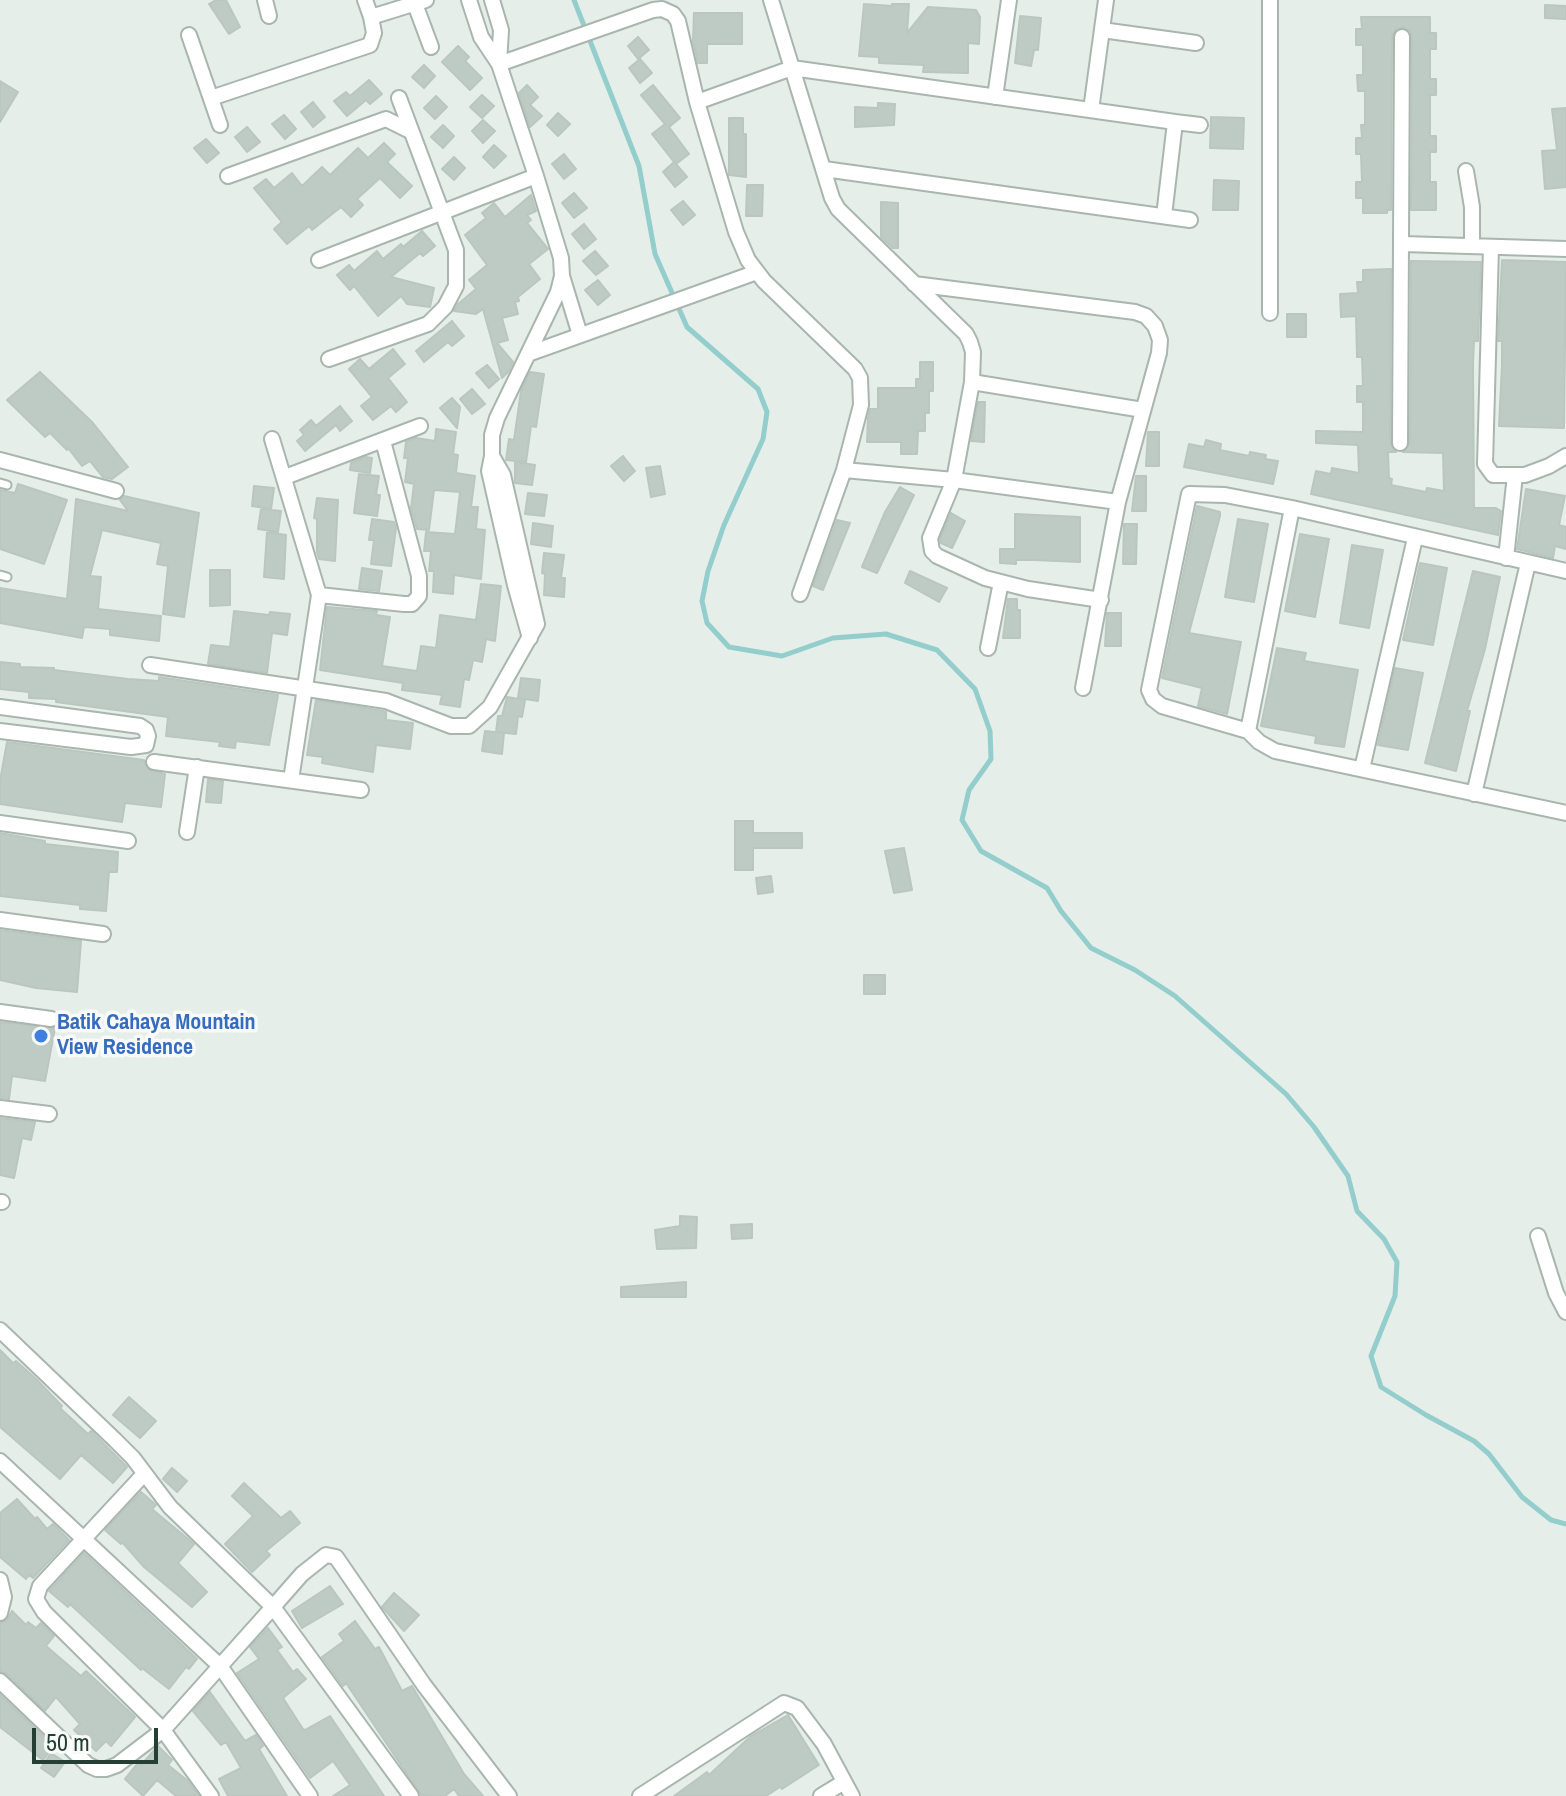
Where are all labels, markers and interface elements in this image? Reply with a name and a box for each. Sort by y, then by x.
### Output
place label: Batik Cahaya Mountain View Residence [57,1010,255,1062]
marker: Batik Cahaya Mountain View Residence [32,1027,50,1045]
scale bar [36,1712,162,1762]
text: 50 m [46,1726,90,1758]

